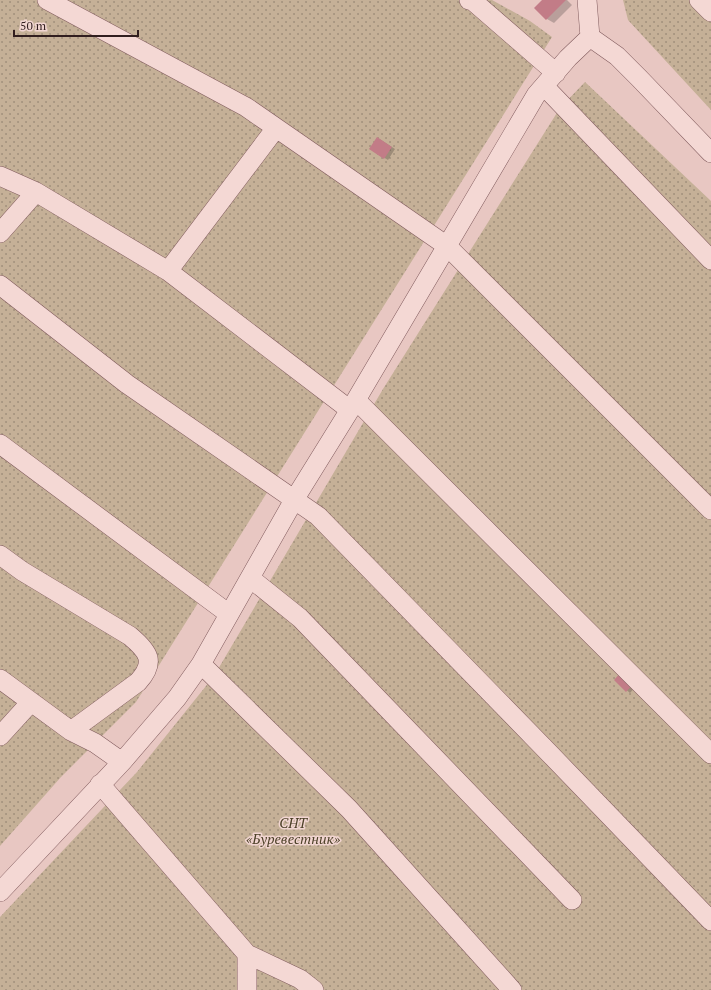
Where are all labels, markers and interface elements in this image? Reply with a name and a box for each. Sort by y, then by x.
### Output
scale bar [14,12,138,38]
text: 50 m [20,18,47,33]
park label: СНТ «Буревестник» [246,813,341,848]

